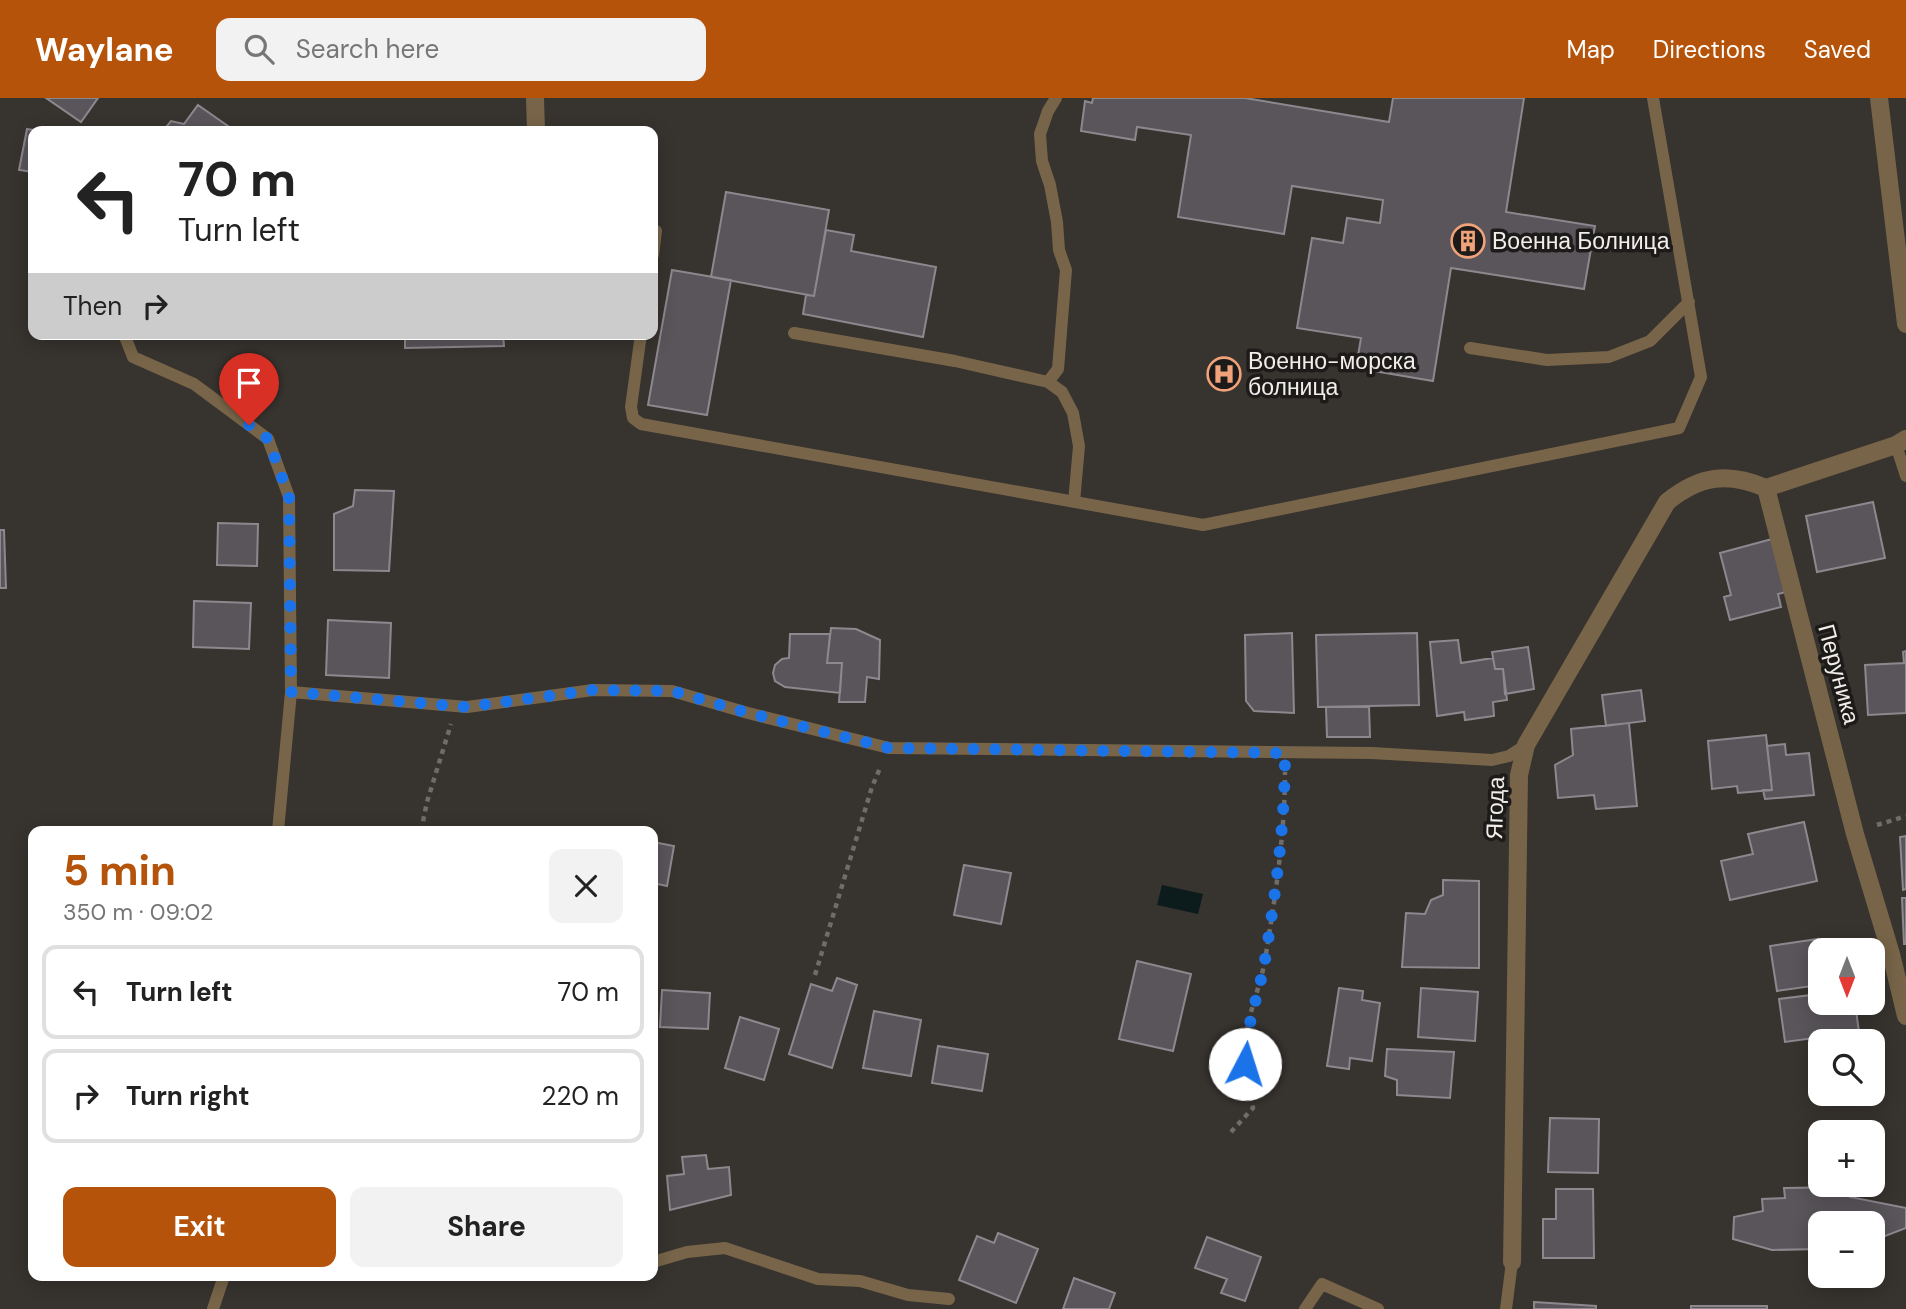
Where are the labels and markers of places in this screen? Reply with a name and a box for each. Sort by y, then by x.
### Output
building icon: Военна Болница [1449,222,1487,260]
place label: Военна Болница [1492,226,1670,256]
place label: Военно-морска болница [1248,346,1416,402]
pin [219,353,279,425]
hospital icon: Военно-морска болница [1205,355,1243,393]

